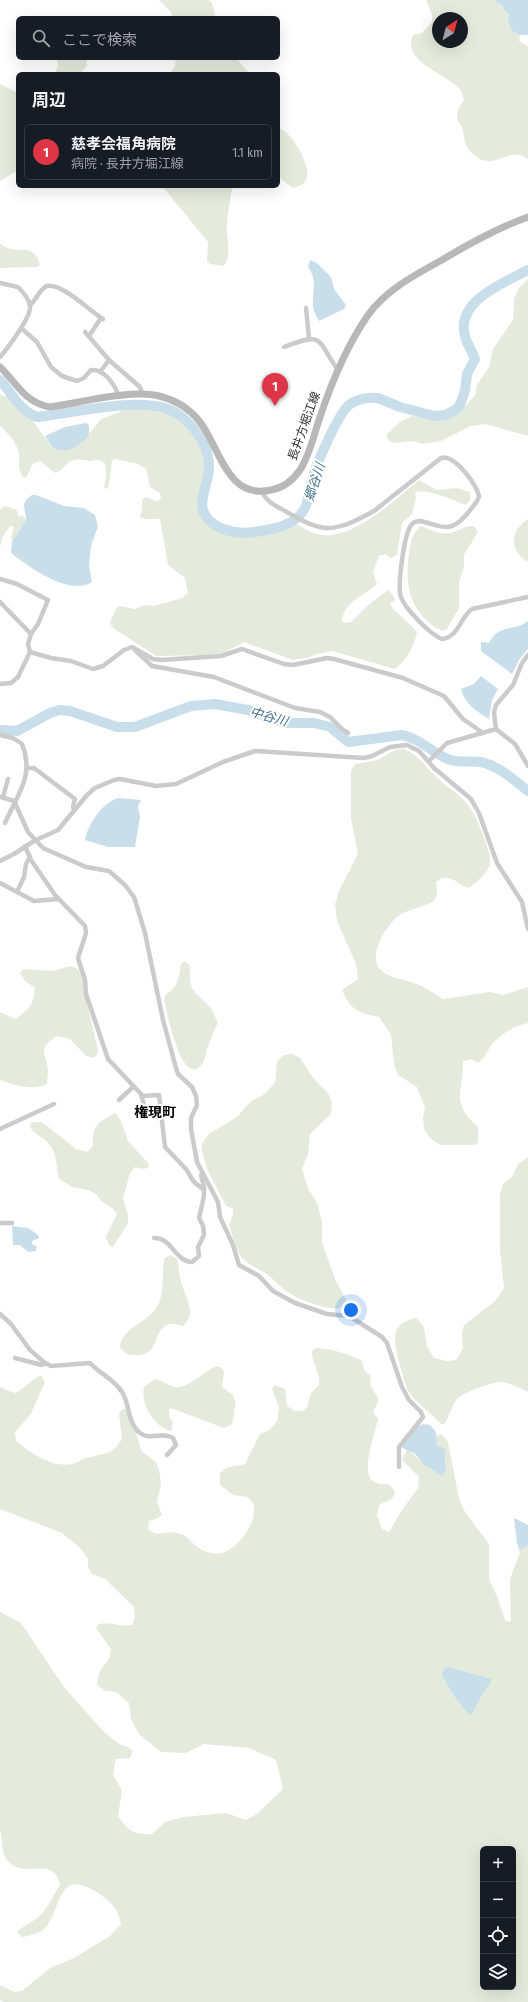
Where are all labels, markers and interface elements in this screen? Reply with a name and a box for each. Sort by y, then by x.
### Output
north arrow [432,12,468,48]
search box [16,16,280,60]
icon: search [30,27,52,49]
text: ここで検索 [62,31,137,49]
text: 周辺 [32,90,66,111]
text: 慈孝会福角病院 [71,135,176,153]
text: 1 [43,145,49,160]
text: 1.1 km [232,145,263,160]
text: 病院 · 長井方堀江線 [71,156,184,171]
pin: 1 [262,373,288,406]
street label: 長井方堀江線 [285,390,323,462]
water label: 郷谷川 [301,459,328,503]
water label: 中谷川 [248,704,292,730]
district label: 権現町 [134,1104,176,1121]
your location [341,1300,361,1320]
map controls [480,1846,516,1990]
button: + [480,1846,516,1882]
button: − [480,1882,516,1918]
button: locate [480,1918,516,1954]
button: layers [480,1954,516,1990]

